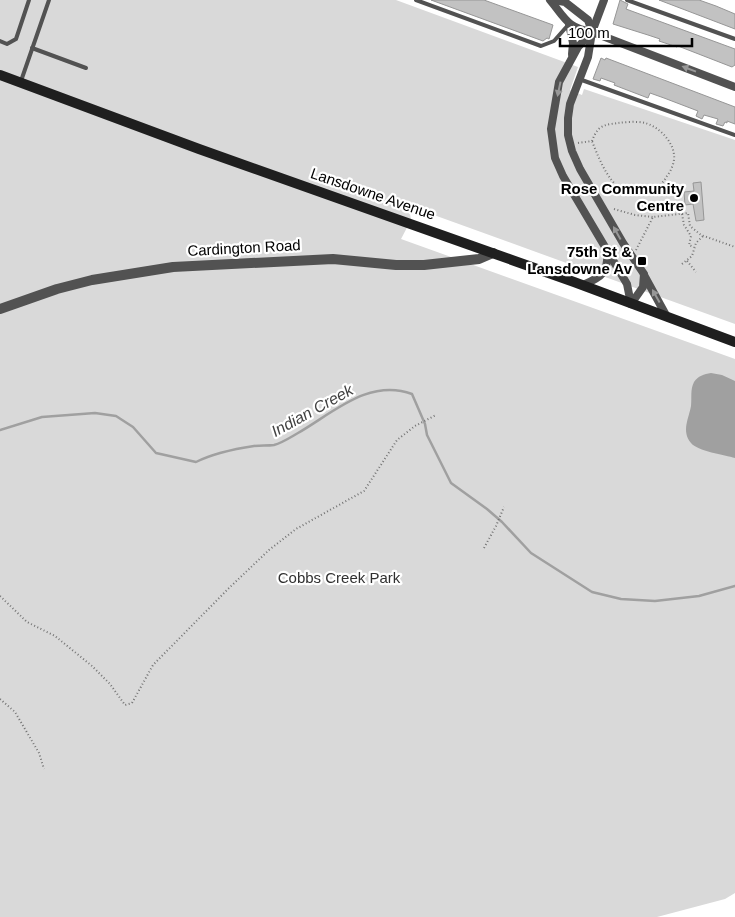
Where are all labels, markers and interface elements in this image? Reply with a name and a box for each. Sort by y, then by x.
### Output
scale bar [560,15,692,47]
text: 100 m [568,24,610,41]
one-way arrow [682,65,697,72]
one-way arrow [555,81,563,96]
street label: Lansdowne Avenue [309,164,438,223]
place label: Rose Community Centre [561,180,685,214]
marker: Rose Community Centre [688,192,700,204]
one-way arrow [613,225,621,240]
street label: Cardington Road [187,236,301,259]
place label: 75th St & Lansdowne Av [527,243,633,277]
marker: 75th St & Lansdowne Av [636,255,648,267]
one-way arrow [651,289,660,302]
water label: Indian Creek [268,381,357,440]
park label: Cobbs Creek Park [278,569,401,586]

